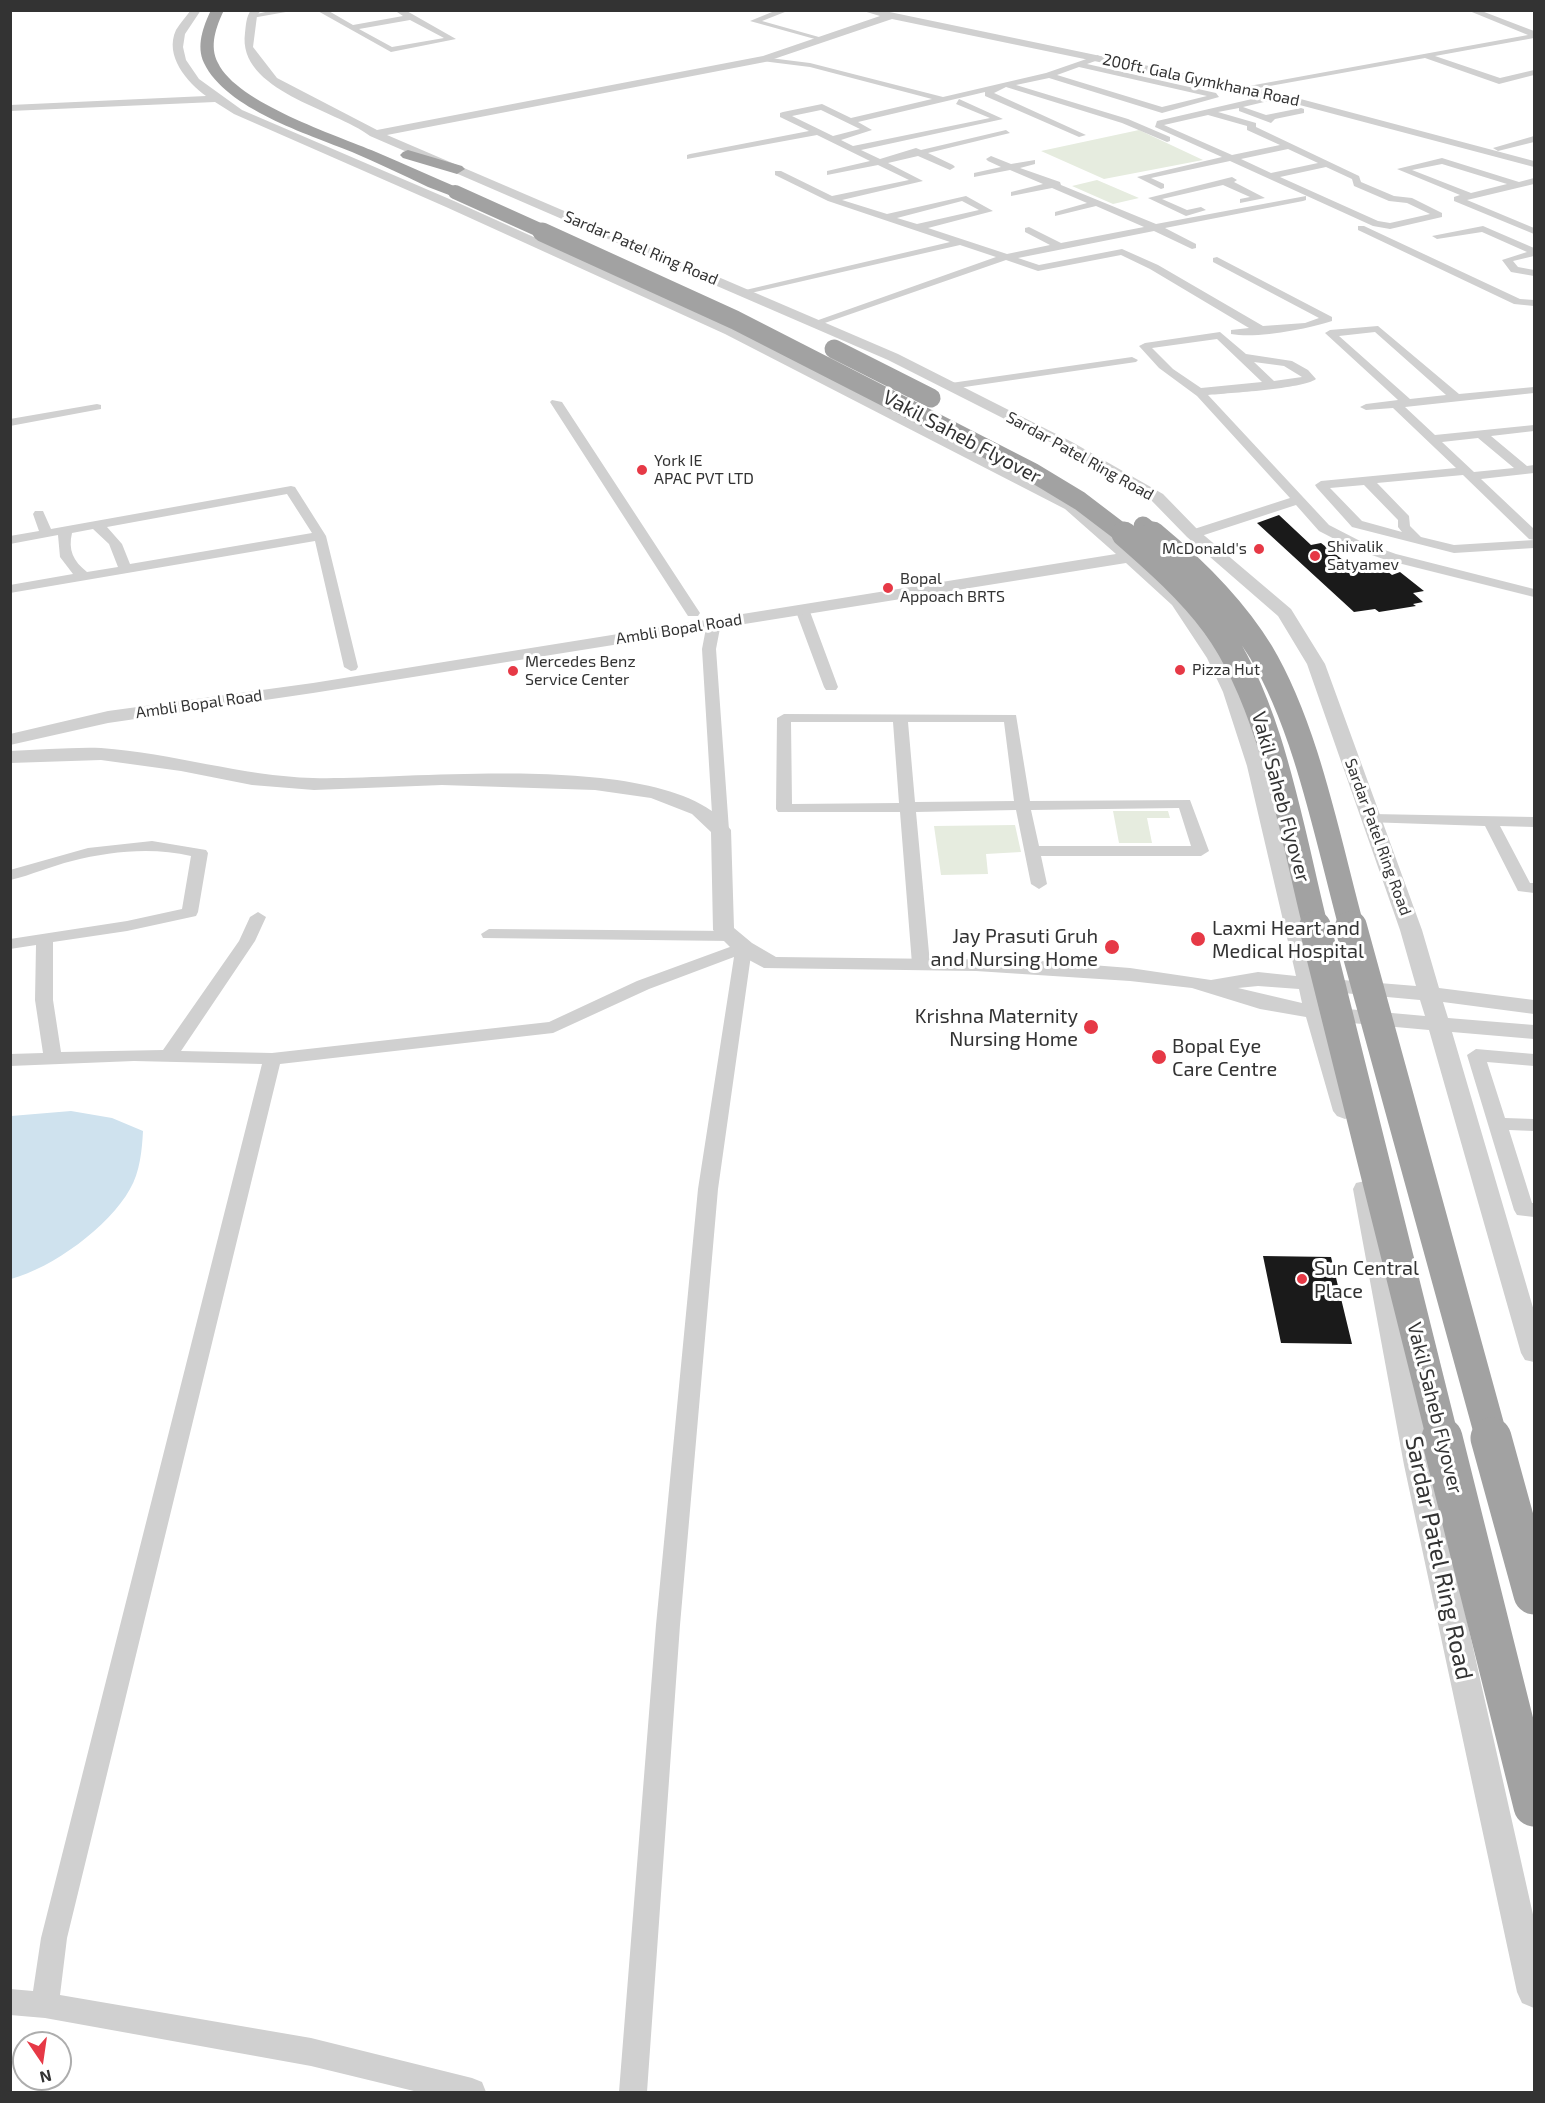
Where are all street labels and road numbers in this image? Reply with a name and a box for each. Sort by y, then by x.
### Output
street label: 200ft. Gala Gymkhana Road [1101,50,1301,110]
street label: Sardar Patel Ring Road [561,207,721,289]
street label: Vakil Saheb Flyover [879,385,1045,489]
street label: Sardar Patel Ring Road [1003,407,1157,505]
street label: Ambli Bopal Road [614,610,744,648]
street label: Ambli Bopal Road [134,686,264,722]
street label: Vakil Saheb Flyover [1247,709,1315,885]
street label: Sardar Patel Ring Road [1341,756,1415,918]
street label: Vakil Saheb Flyover [1402,1320,1468,1496]
street label: Sardar Patel Ring Road [1399,1434,1479,1682]

